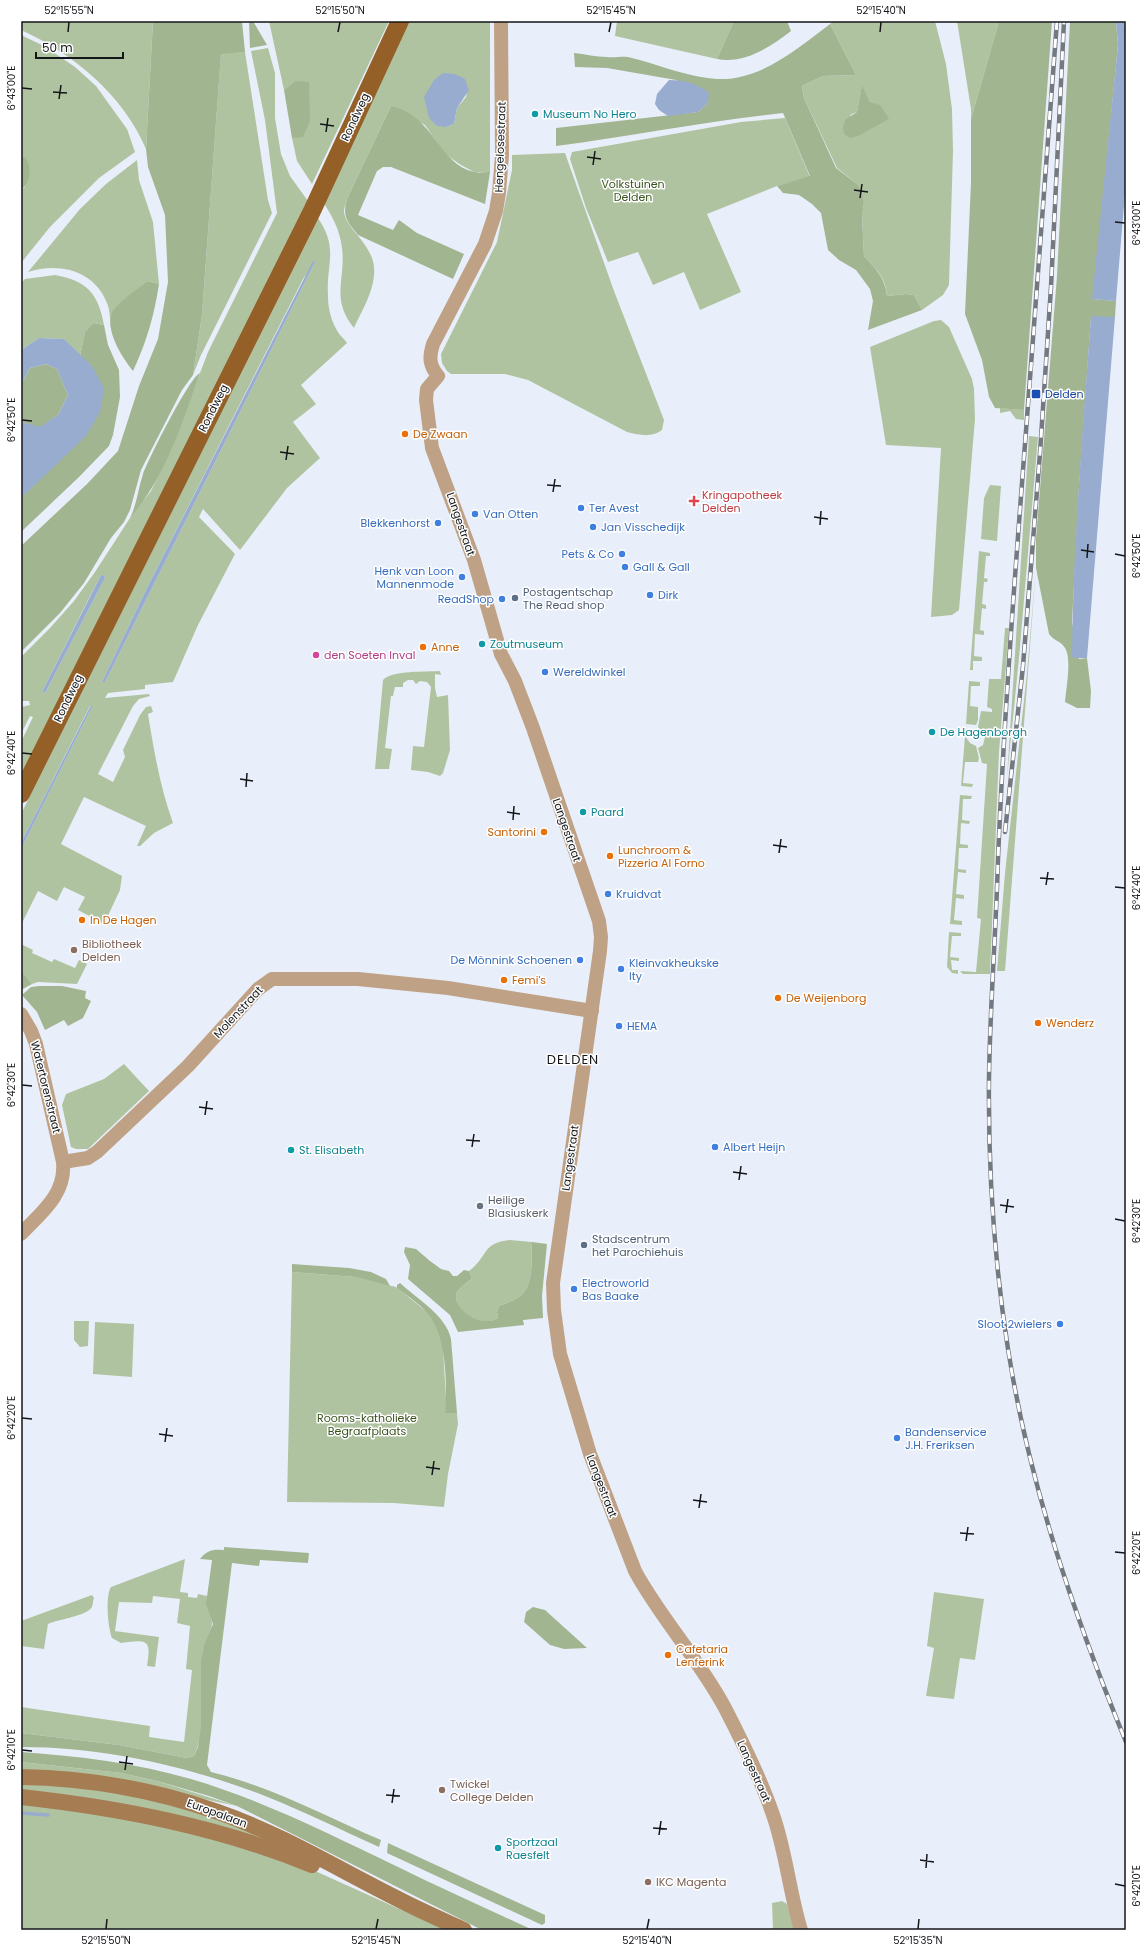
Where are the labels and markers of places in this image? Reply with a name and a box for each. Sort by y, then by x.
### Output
place label: Museum No Hero [543,106,637,122]
marker: Museum No Hero [530,109,540,119]
place label: Delden [1045,386,1084,402]
marker: Delden [1030,388,1042,400]
place label: De Zwaan [413,426,467,442]
marker: De Zwaan [400,429,410,439]
place label: Kringapotheek Delden [702,487,782,516]
marker: Kringapotheek Delden [689,496,699,506]
place label: Ter Avest [589,500,639,516]
marker: Ter Avest [576,503,586,513]
place label: Van Otten [483,506,538,522]
marker: Van Otten [470,509,480,519]
place label: Blekkenhorst [361,515,430,531]
marker: Blekkenhorst [433,518,443,528]
place label: Jan Visschedijk [601,519,685,535]
marker: Jan Visschedijk [588,522,598,532]
place label: Pets & Co [562,546,614,562]
marker: Pets & Co [617,549,627,559]
place label: Gall & Gall [633,559,690,575]
marker: Gall & Gall [620,562,630,572]
place label: Henk van Loon Mannenmode [374,563,454,592]
marker: Henk van Loon Mannenmode [457,572,467,582]
place label: Postagentschap The Read shop [523,584,613,613]
place label: Dirk [658,587,679,603]
marker: Dirk [645,590,655,600]
place label: ReadShop [438,591,494,607]
marker: Postagentschap The Read shop [510,593,520,603]
marker: ReadShop [497,594,507,604]
place label: Zoutmuseum [490,636,563,652]
place label: Anne [431,639,459,655]
marker: Zoutmuseum [477,639,487,649]
marker: Anne [418,642,428,652]
place label: den Soeten Inval [324,647,415,663]
marker: den Soeten Inval [311,650,321,660]
place label: Wereldwinkel [553,664,626,680]
marker: Wereldwinkel [540,667,550,677]
place label: De Hagenborgh [940,724,1027,740]
marker: De Hagenborgh [927,727,937,737]
place label: Paard [591,804,624,820]
marker: Paard [578,807,588,817]
place label: Santorini [487,824,536,840]
marker: Santorini [539,827,549,837]
place label: Lunchroom & Pizzeria Al Forno [618,842,705,871]
marker: Lunchroom & Pizzeria Al Forno [605,851,615,861]
place label: Kruidvat [616,886,662,902]
marker: Kruidvat [603,889,613,899]
place label: In De Hagen [90,912,157,928]
marker: In De Hagen [77,915,87,925]
place label: Bibliotheek Delden [82,936,142,965]
marker: Bibliotheek Delden [69,945,79,955]
place label: De Mönnink Schoenen [451,952,572,968]
marker: De Mönnink Schoenen [575,955,585,965]
place label: Kleinvakheukske Ity [629,955,719,984]
marker: Kleinvakheukske Ity [616,964,626,974]
place label: Femi's [512,972,546,988]
marker: Femi's [499,975,509,985]
place label: De Weijenborg [786,990,866,1006]
marker: De Weijenborg [773,993,783,1003]
place label: Wenderz [1046,1015,1094,1031]
place label: HEMA [627,1018,658,1034]
marker: Wenderz [1033,1018,1043,1028]
marker: HEMA [614,1021,624,1031]
place label: Albert Heijn [723,1139,785,1155]
place label: St. Elisabeth [299,1142,364,1158]
marker: Albert Heijn [710,1142,720,1152]
marker: St. Elisabeth [286,1145,296,1155]
place label: Heilige Blasiuskerk [488,1192,549,1221]
marker: Heilige Blasiuskerk [475,1201,485,1211]
place label: Stadscentrum het Parochiehuis [592,1231,684,1260]
marker: Stadscentrum het Parochiehuis [579,1240,589,1250]
place label: Electroworld Bas Baake [582,1275,649,1304]
marker: Electroworld Bas Baake [569,1284,579,1294]
place label: Sloot 2wielers [978,1316,1052,1332]
marker: Sloot 2wielers [1055,1319,1065,1329]
place label: Bandenservice J.H. Freriksen [905,1424,987,1453]
marker: Bandenservice J.H. Freriksen [892,1433,902,1443]
place label: Cafetaria Lenferink [676,1641,728,1670]
marker: Cafetaria Lenferink [663,1650,673,1660]
place label: Twickel College Delden [450,1776,534,1805]
marker: Twickel College Delden [437,1785,447,1795]
place label: Sportzaal Raesfelt [506,1834,558,1863]
marker: Sportzaal Raesfelt [493,1843,503,1853]
place label: IKC Magenta [656,1874,726,1890]
marker: IKC Magenta [643,1877,653,1887]

